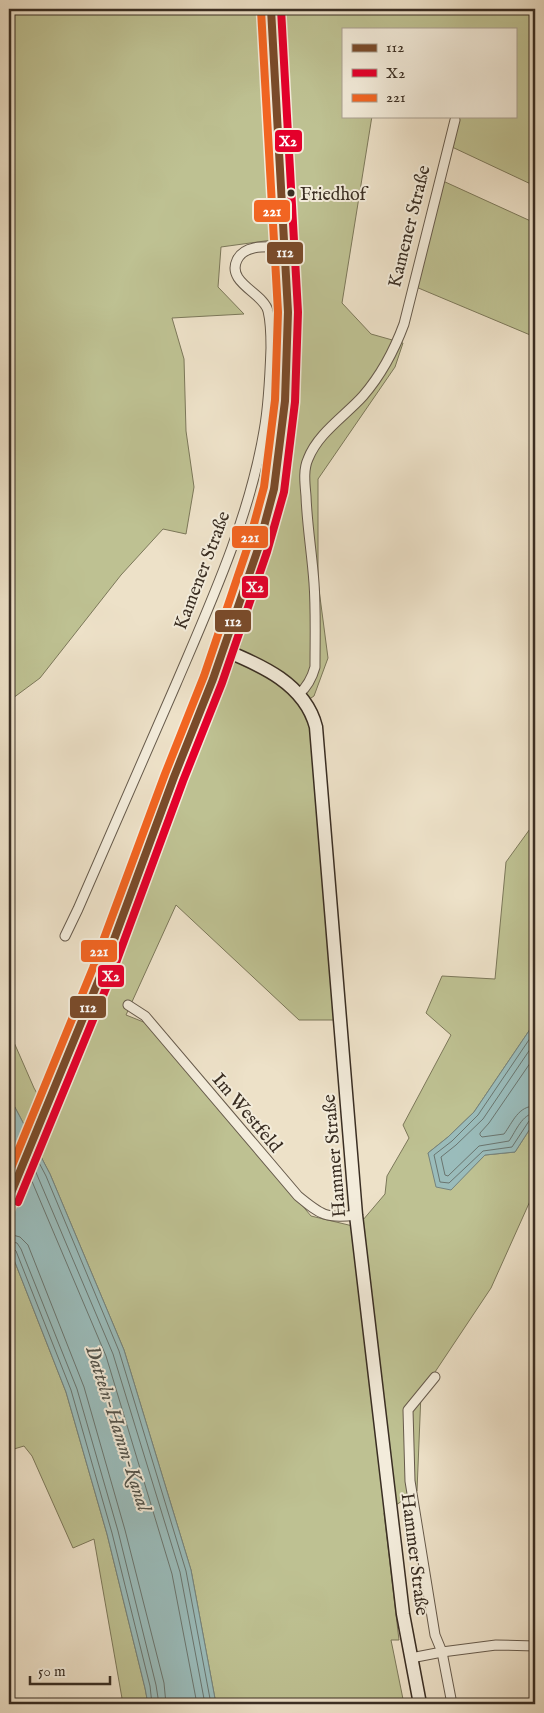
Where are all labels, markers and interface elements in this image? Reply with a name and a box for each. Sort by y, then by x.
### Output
legend [342,28,516,118]
text: 112 [386,38,404,57]
text: X2 [386,64,405,83]
text: 221 [386,88,406,107]
line badge: X2 [274,129,303,153]
text: X2 [278,133,297,151]
street label: Kamener Straße [383,163,437,290]
place label: Friedhof [300,184,370,207]
marker: Friedhof [286,188,296,198]
line badge: 221 [253,199,291,223]
text: 221 [263,203,281,221]
line badge: 112 [266,241,304,265]
text: 112 [276,244,294,262]
street label: Kamener Straße [169,508,237,633]
line badge: 221 [231,525,269,549]
text: 221 [241,529,259,547]
line badge: X2 [241,575,269,599]
text: X2 [245,579,264,597]
line badge: 112 [214,609,252,633]
text: 112 [224,613,242,631]
line badge: 221 [80,939,118,963]
text: 221 [90,943,108,961]
line badge: X2 [97,964,125,988]
text: X2 [101,968,120,986]
line badge: 112 [69,995,107,1019]
text: 112 [79,999,97,1017]
street label: Im Westfeld [206,1068,287,1159]
street label: Hammer Straße [318,1093,352,1218]
water label: Datteln-Hamm-Kanal [79,1342,157,1517]
street label: Hammer Straße [395,1491,433,1617]
scale bar [30,1653,110,1685]
text: 50 m [38,1662,66,1681]

